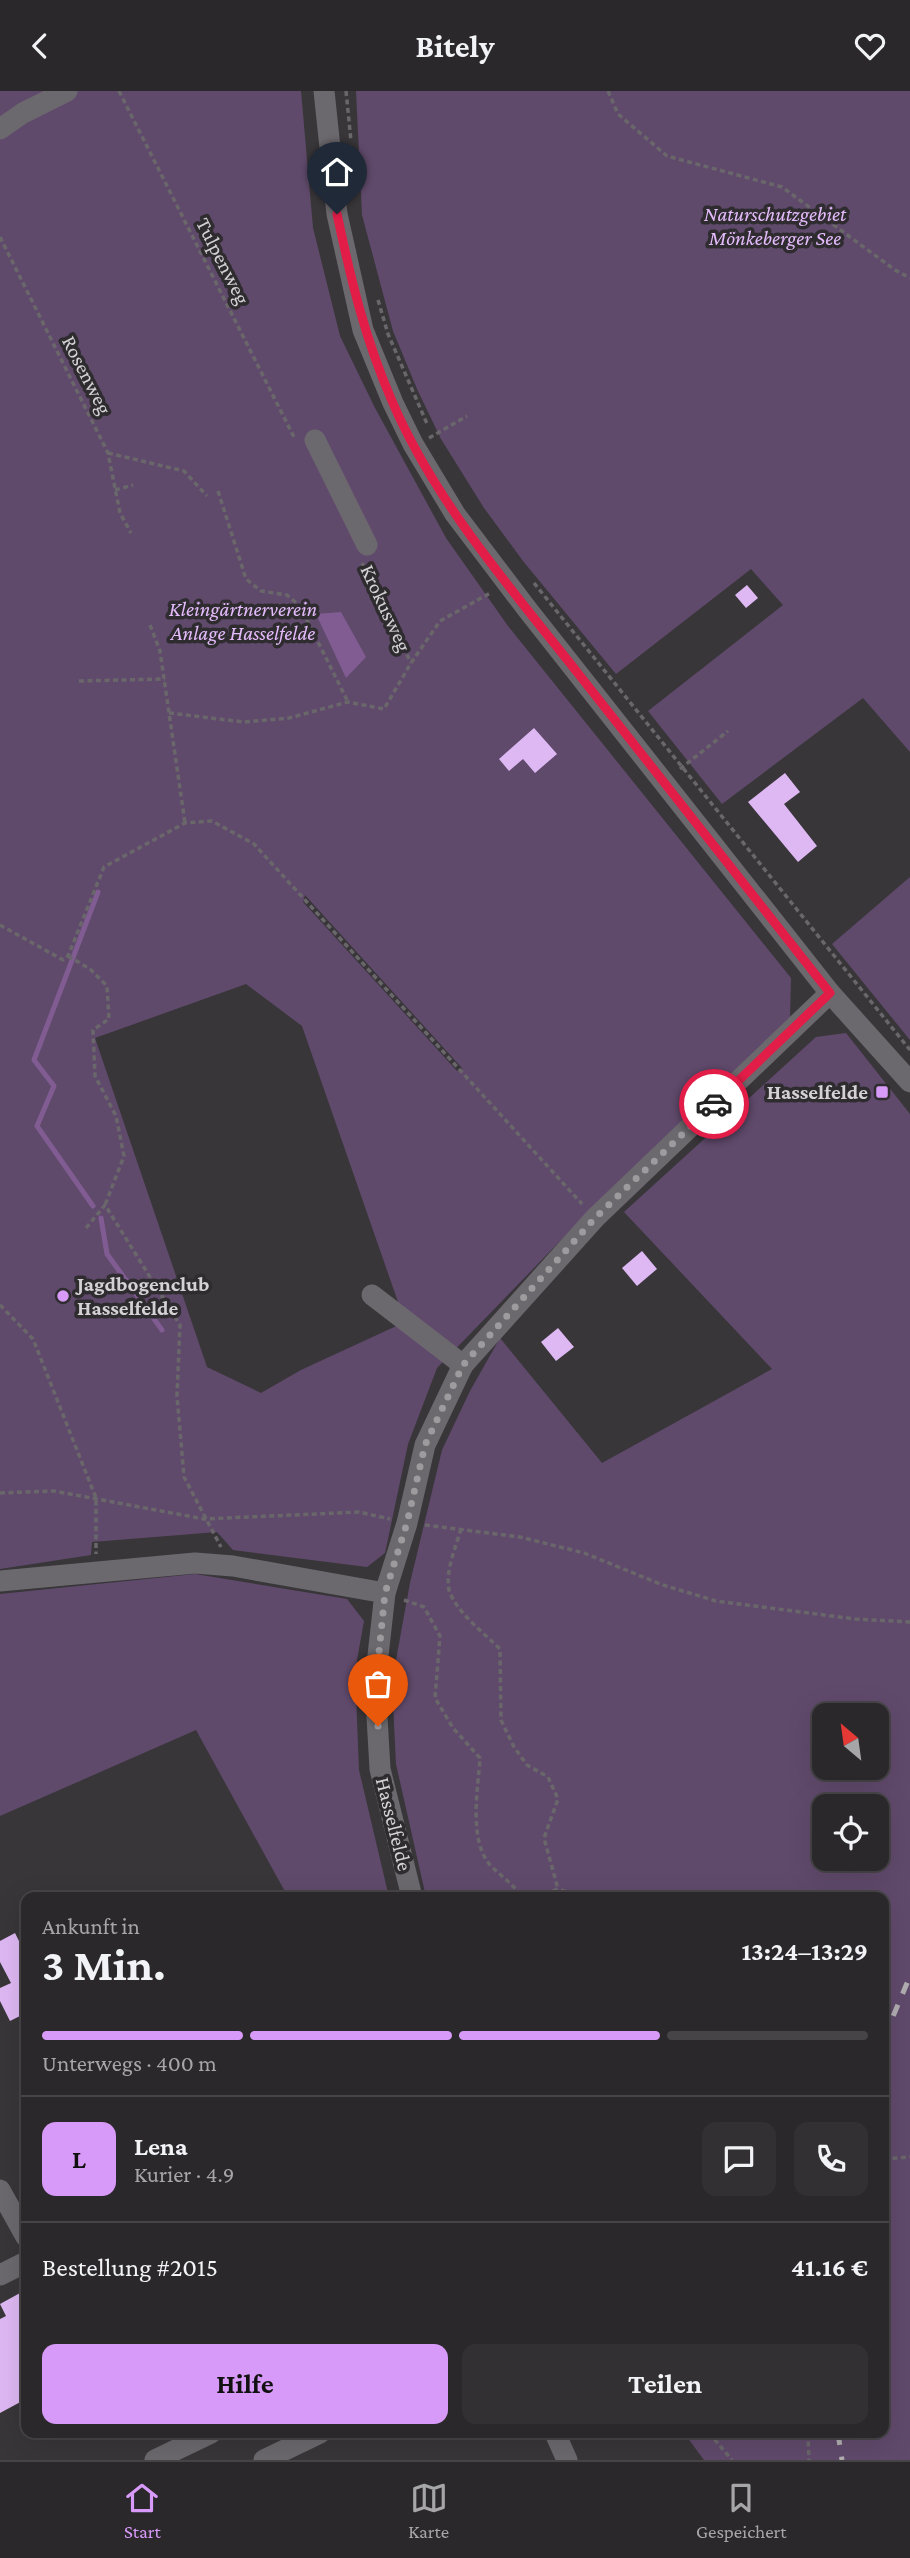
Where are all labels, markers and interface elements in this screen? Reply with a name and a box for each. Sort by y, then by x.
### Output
icon: back [21,27,59,65]
icon: heart [851,27,889,65]
text: Bitely [415,28,495,64]
pin [307,142,367,214]
icon: home [318,153,356,191]
park label: Naturschutzgebiet Mönkeberger See [704,202,847,250]
street label: Tulpenweg [191,214,255,308]
street label: Rosenweg [57,332,117,418]
street label: Krokusweg [355,561,417,655]
park label: Kleingärtnerverein Anlage Hasselfelde [169,597,317,645]
courier [679,1069,749,1139]
place label: Hasselfelde [767,1080,868,1104]
marker: Hasselfelde [874,1084,890,1100]
icon: car [695,1085,733,1123]
place label: Jagdbogenclub Hasselfelde [75,1272,209,1320]
marker: Jagdbogenclub Hasselfelde [55,1288,71,1304]
pin [348,1654,408,1726]
icon: bag [359,1665,397,1703]
north arrow [812,1703,889,1780]
map controls [812,1703,889,1871]
street label: Hasselfelde [371,1775,417,1873]
button: locate [812,1794,889,1871]
text: Ankunft in [42,1913,140,1939]
text: 13:24–13:29 [741,1937,868,1966]
text: 3 Min. [42,1939,166,1990]
text: Unterwegs · 400 m [42,2050,217,2076]
button: chat [702,2122,776,2196]
button: phone [794,2122,868,2196]
text: Lena [134,2132,188,2161]
text: L [72,2145,86,2174]
text: Kurier · 4.9 [134,2161,234,2187]
text: Bestellung #2015 [42,2253,218,2282]
text: 41.16 € [791,2253,868,2282]
button: Hilfe [42,2344,448,2424]
button: Teilen [462,2344,868,2424]
tab: Start [123,2479,161,2542]
tab: Karte [408,2479,449,2542]
tab: Gespeichert [696,2479,787,2542]

